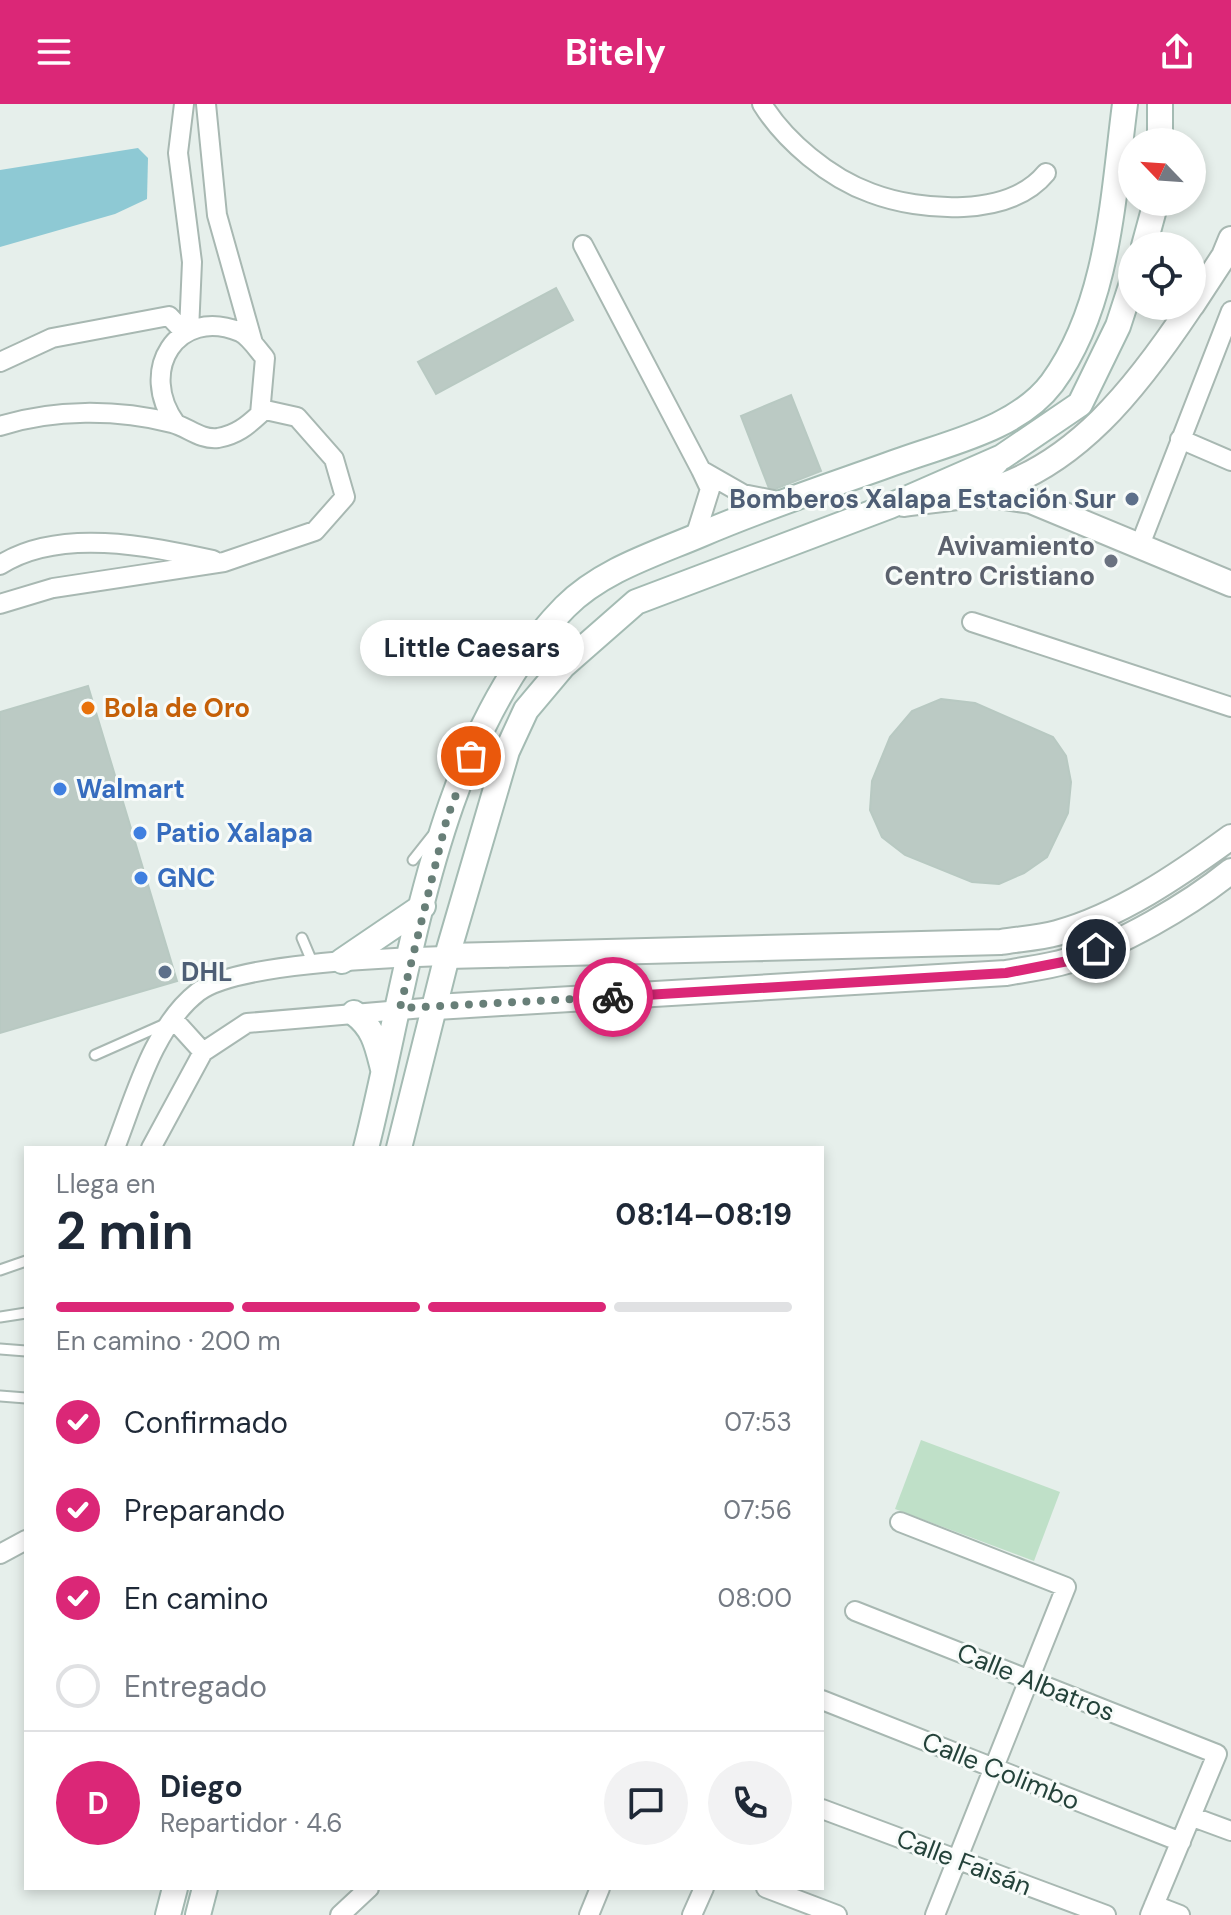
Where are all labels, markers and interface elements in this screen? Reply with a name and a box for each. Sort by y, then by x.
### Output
text: Bitely [565,29,666,76]
icon: menu [32,30,76,74]
icon: share [1155,30,1199,74]
north arrow [1118,128,1206,216]
map controls [1118,128,1206,320]
button: locate [1118,232,1206,320]
place label: Bomberos Xalapa Estación Sur [729,482,1116,516]
marker: Bomberos Xalapa Estación Sur [1123,490,1141,508]
place label: Avivamiento Centro Cristiano [885,529,1095,593]
marker: Avivamiento Centro Cristiano [1102,552,1120,570]
callout: Little Caesars [359,620,583,676]
text: Little Caesars [384,631,560,665]
place label: Bola de Oro [104,691,250,725]
marker: Bola de Oro [79,699,97,717]
pin [437,722,505,790]
icon: bag [449,734,493,778]
place label: Walmart [76,772,185,806]
marker: Walmart [51,780,69,798]
place label: Patio Xalapa [156,816,313,850]
marker: Patio Xalapa [131,824,149,842]
place label: GNC [157,861,215,895]
marker: GNC [132,869,150,887]
pin [1062,915,1130,983]
icon: home [1074,927,1118,971]
place label: DHL [181,955,232,989]
courier [573,957,653,1037]
marker: DHL [156,963,174,981]
icon: bike [591,975,635,1019]
text: Llega en [56,1167,155,1201]
text: 08:14–08:19 [615,1195,792,1234]
text: 2 min [56,1197,194,1265]
text: En camino · 200 m [56,1324,281,1358]
icon: check [56,1400,100,1444]
text: Confirmado [124,1403,288,1442]
text: 07:53 [724,1405,792,1439]
icon: check [56,1488,100,1532]
text: Preparando [124,1491,285,1530]
text: 07:56 [723,1493,792,1527]
icon: check [56,1576,100,1620]
text: En camino [124,1579,269,1618]
text: 08:00 [718,1581,792,1615]
street label: Calle Albatros [952,1635,1120,1729]
text: Entregado [124,1667,267,1706]
street label: Calle Colimbo [917,1724,1085,1818]
button: chat [604,1761,688,1845]
button: phone [708,1761,792,1845]
text: Diego [160,1767,243,1806]
text: D [87,1784,109,1823]
text: Repartidor · 4.6 [160,1806,343,1840]
street label: Calle Faisán [892,1821,1036,1903]

